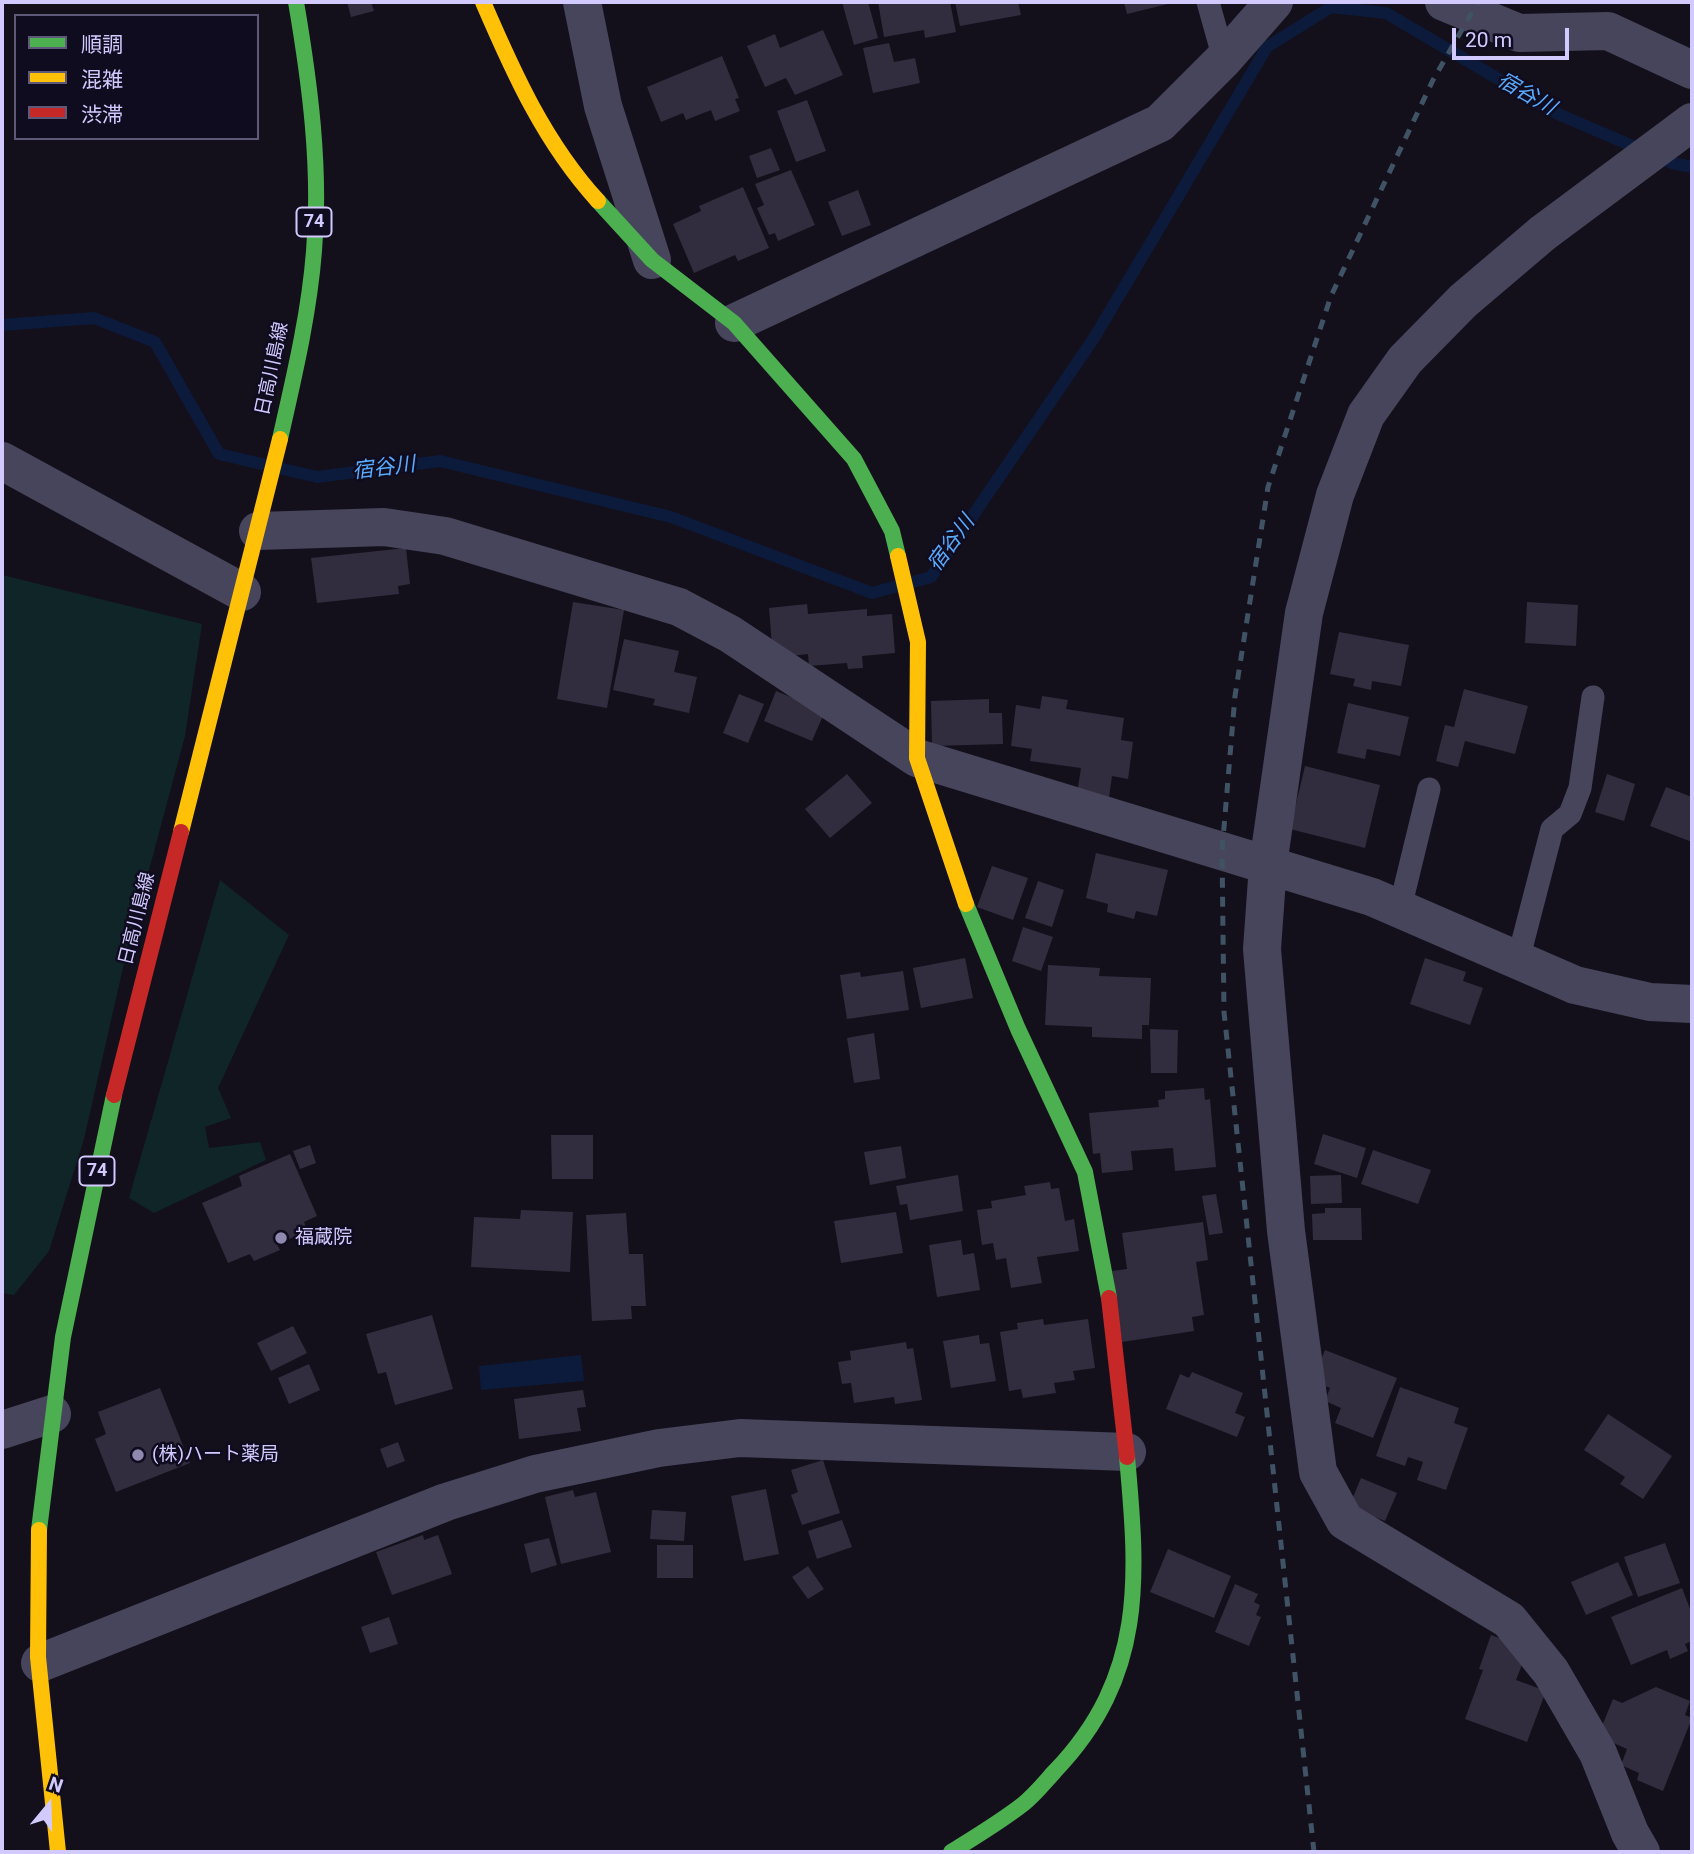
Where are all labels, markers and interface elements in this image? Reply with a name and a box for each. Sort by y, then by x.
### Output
legend [14,14,259,140]
scale bar [1456,14,1573,58]
text: 20 m [1465,28,1512,52]
text: 順調 [81,33,123,57]
text: 混雑 [81,68,123,92]
water label: 宿谷川 [1492,68,1560,122]
text: 渋滞 [81,103,123,127]
road number: 74 [296,208,332,236]
street label: 日高川島線 [252,320,294,418]
water label: 宿谷川 [351,453,417,485]
water label: 宿谷川 [923,511,981,577]
street label: 日高川島線 [115,870,161,968]
road number: 74 [80,1156,114,1186]
place label: 福蔵院 [295,1227,352,1249]
marker: 福蔵院 [273,1230,289,1246]
place label: (株)ハート薬局 [152,1444,279,1466]
marker: (株)ハート薬局 [130,1447,146,1463]
north arrow [14,1770,84,1840]
text: N [46,1772,66,1798]

